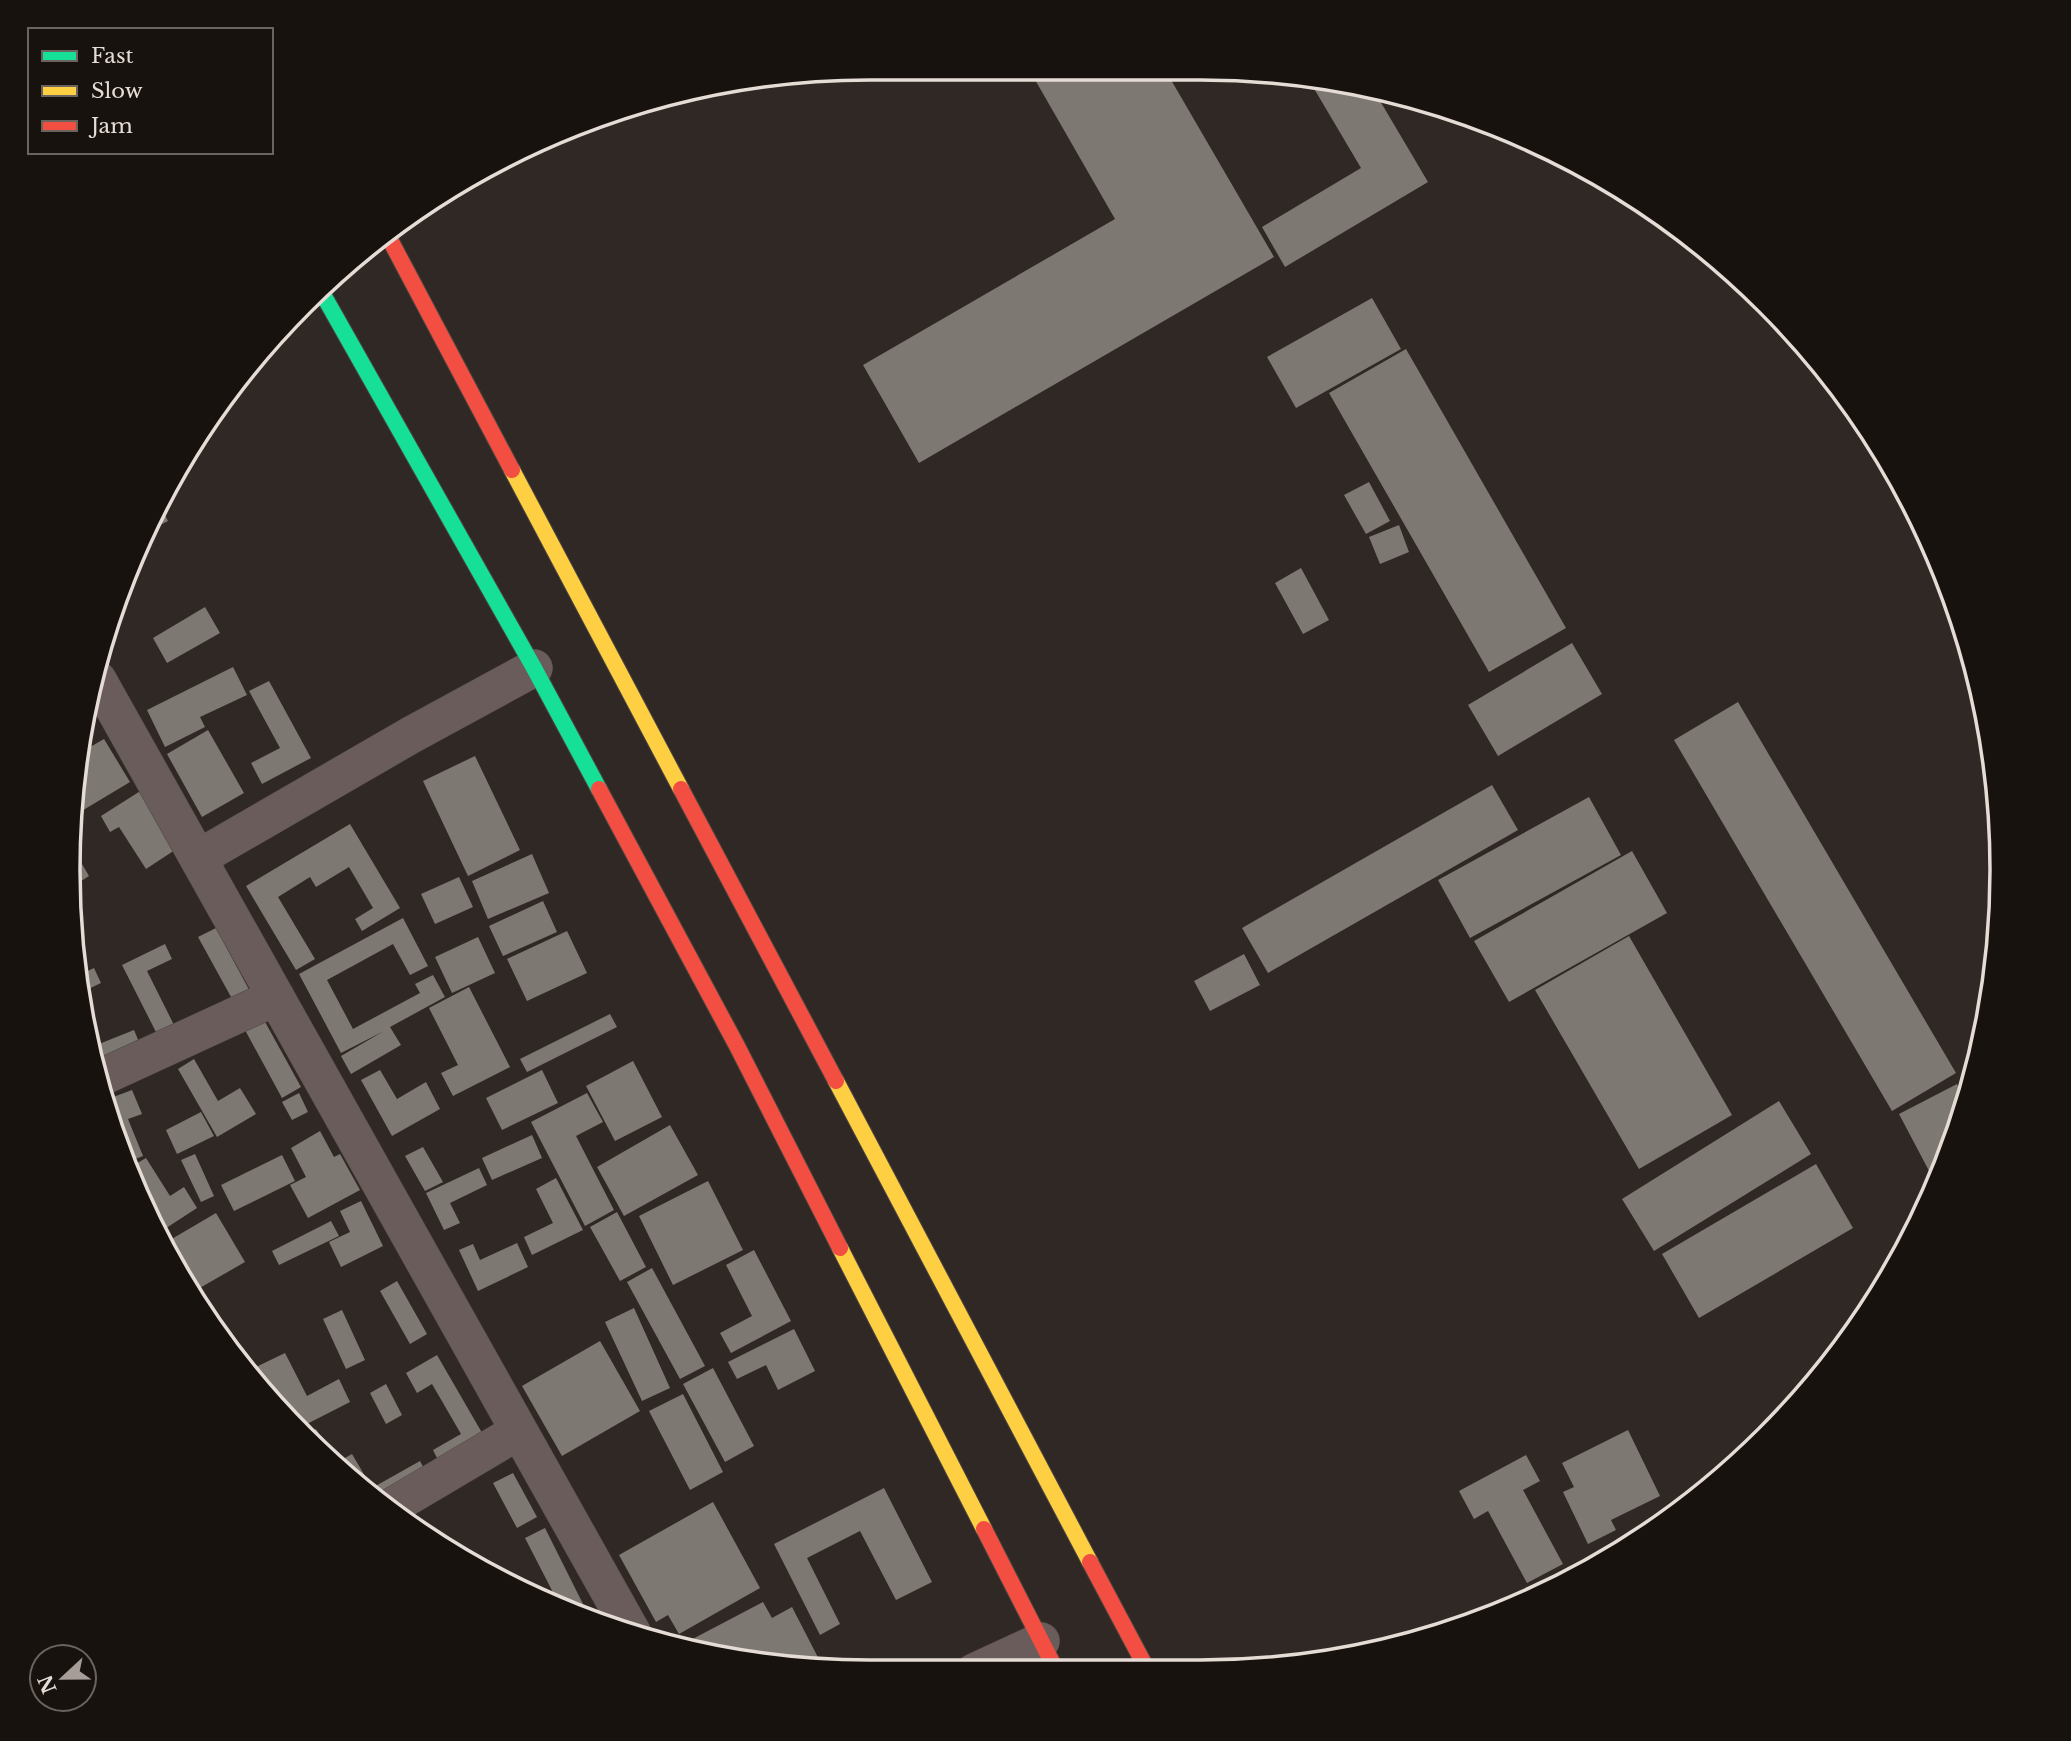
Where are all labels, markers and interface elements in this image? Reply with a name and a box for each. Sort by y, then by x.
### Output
legend [28,28,273,154]
text: Fast [91,43,133,69]
text: Slow [91,78,143,104]
text: Jam [88,113,133,139]
north arrow [28,1643,98,1713]
text: N [34,1671,62,1697]

